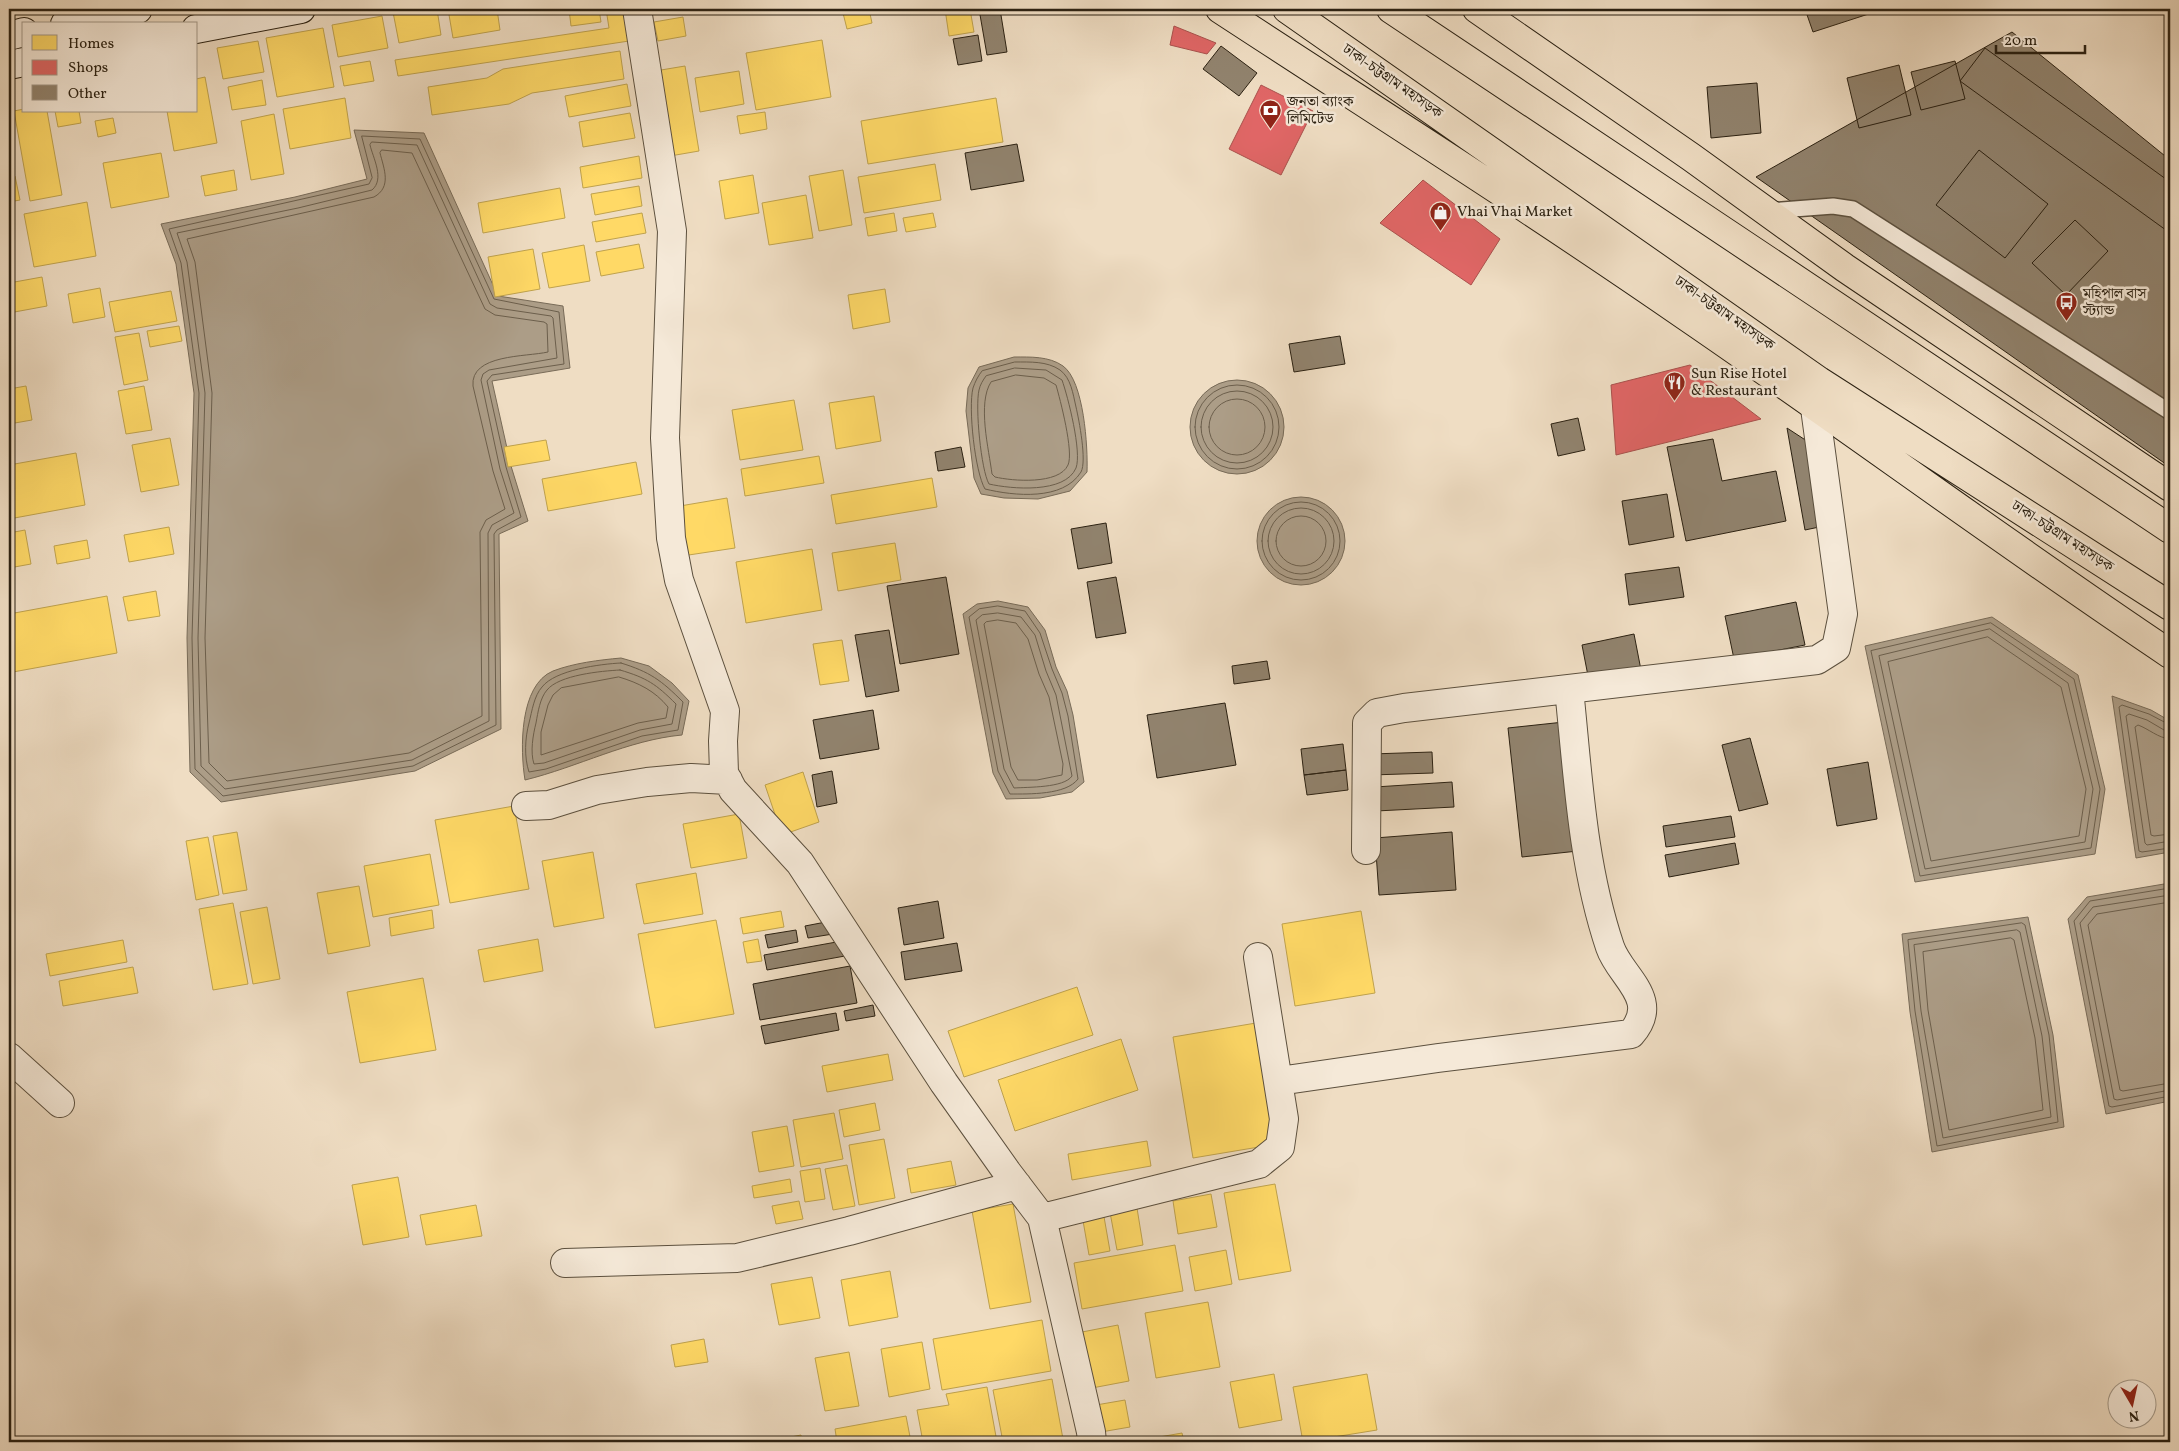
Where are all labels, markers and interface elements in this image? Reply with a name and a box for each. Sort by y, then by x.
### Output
legend [22,22,198,112]
scale bar [1996,22,2085,54]
text: 20 m [2004,31,2037,52]
text: Homes [68,34,114,55]
street label: ঢাকা-চট্টগ্রাম মহাসড়ক [1337,39,1447,125]
text: Shops [68,58,108,79]
text: Other [68,84,107,105]
place label: জনতা ব্যাংক লিমিটেড [1286,92,1354,130]
bank icon: জনতা ব্যাংক লিমিটেড [1259,99,1283,130]
shop icon: Vhai Vhai Market [1429,200,1453,231]
place label: Vhai Vhai Market [1457,202,1573,223]
street label: ঢাকা-চট্টগ্রাম মহাসড়ক [1669,271,1779,357]
place label: মহিপাল বাস স্ট্যান্ড [2082,284,2147,322]
bus stop icon: মহিপাল বাস স্ট্যান্ড [2055,291,2079,322]
place label: Sun Rise Hotel & Restaurant [1691,364,1787,402]
restaurant icon: Sun Rise Hotel & Restaurant [1663,371,1687,402]
street label: ঢাকা-চট্টগ্রাম মহাসড়ক [2006,496,2118,578]
north arrow [2106,1378,2156,1428]
text: N [2127,1405,2140,1426]

